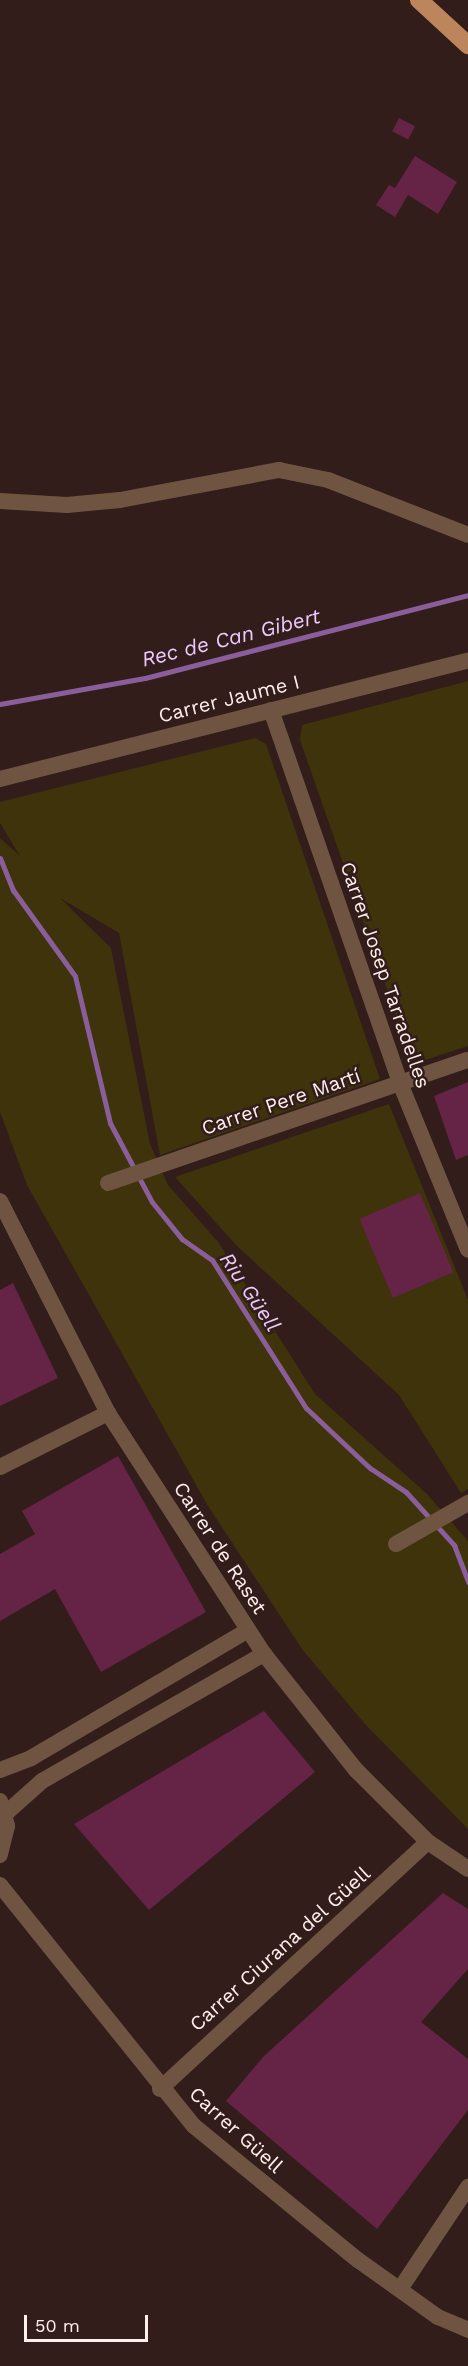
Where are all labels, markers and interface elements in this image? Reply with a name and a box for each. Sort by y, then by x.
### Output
water label: Rec de Can Gibert [139,604,323,672]
street label: Carrer Jaume I [155,670,303,728]
street label: Carrer Josep Tarradelles [335,858,435,1092]
street label: Carrer Pere Martí [198,1063,364,1141]
water label: Riu Güell [214,1247,286,1337]
street label: Carrer de Raset [168,1477,272,1619]
street label: Carrer Ciurana del Güell [184,1861,376,2037]
street label: Carrer Güell [184,2082,288,2178]
scale bar [27,2303,152,2341]
text: 50 m [35,2315,80,2336]

